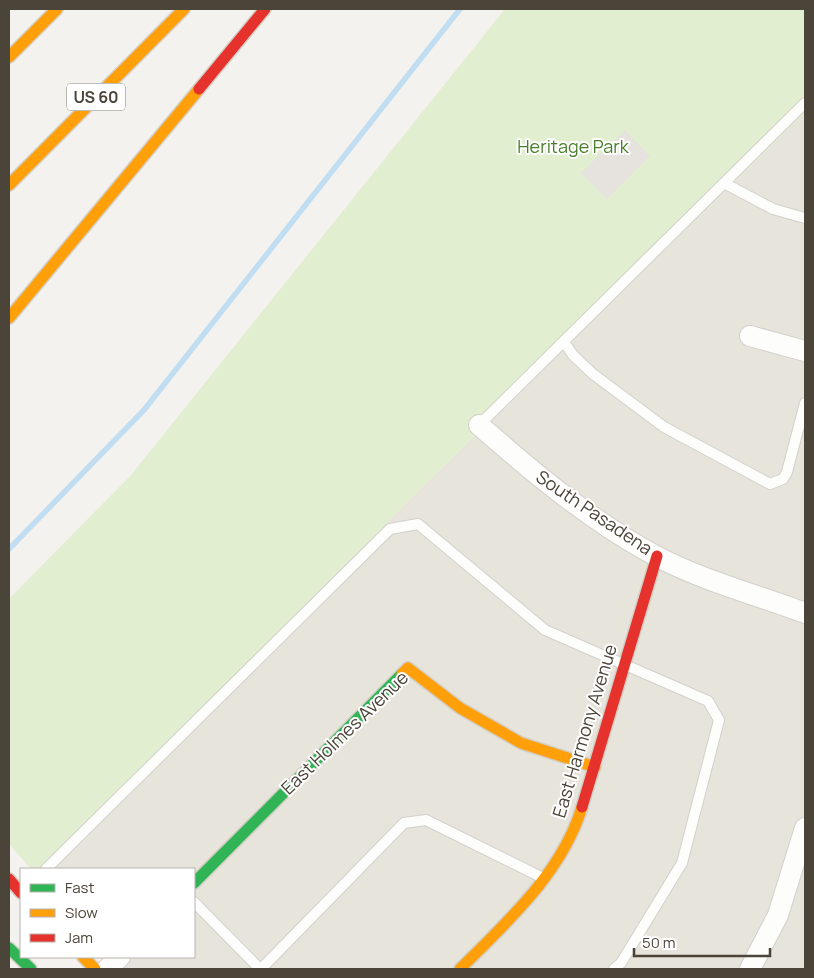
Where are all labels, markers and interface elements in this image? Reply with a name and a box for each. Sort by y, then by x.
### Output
road number: US 60 [67,84,125,110]
park label: Heritage Park [517,134,630,158]
street label: South Pasadena [532,464,657,560]
street label: East Harmony Avenue [546,641,622,820]
street label: East Holmes Avenue [276,665,413,799]
legend [20,868,195,958]
text: Fast [65,877,94,898]
text: Slow [65,902,98,923]
scale bar [634,926,770,958]
text: Jam [65,927,93,948]
text: 50 m [642,932,676,953]

